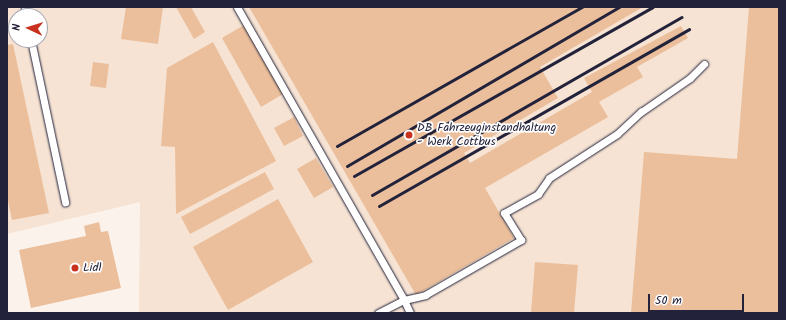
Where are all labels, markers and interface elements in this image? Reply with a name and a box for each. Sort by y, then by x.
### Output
north arrow [8,8,48,48]
text: N [8,23,26,31]
place label: DB Fahrzeuginstandhaltung - Werk Cottbus [417,121,556,149]
marker: DB Fahrzeuginstandhaltung - Werk Cottbus [404,130,414,140]
place label: Lidl [83,261,101,275]
marker: Lidl [70,263,80,273]
scale bar [650,286,746,312]
text: 50 m [655,291,682,310]

